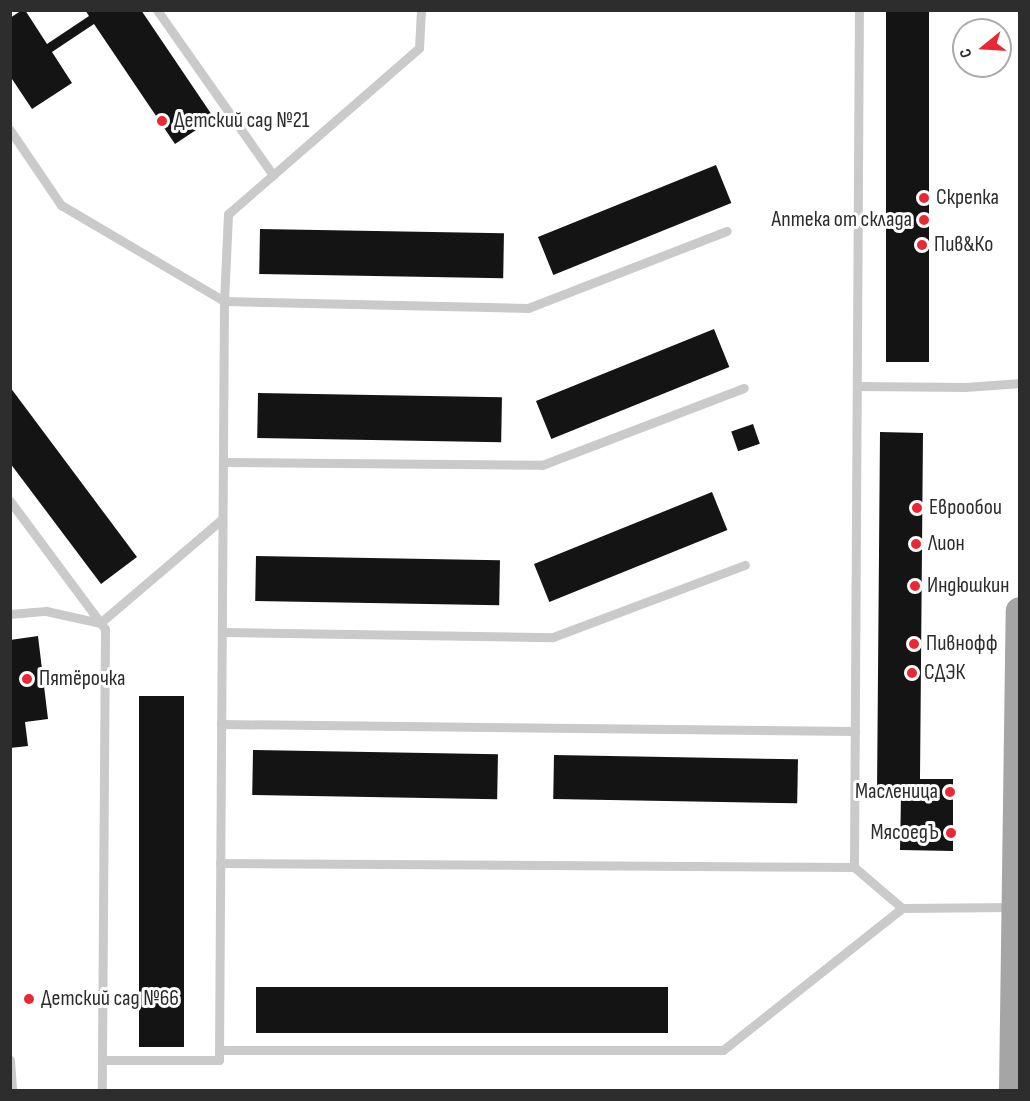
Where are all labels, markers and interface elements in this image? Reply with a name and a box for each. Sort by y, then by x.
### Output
north arrow [952,18,1012,78]
text: С [956,46,977,60]
place label: Детский сад №21 [174,108,309,134]
marker: Детский сад №21 [155,114,169,128]
place label: Скрепка [936,185,999,211]
marker: Скрепка [917,191,931,205]
place label: Аптека от склада [771,207,912,233]
marker: Аптека от склада [917,213,931,227]
place label: Пив&Ко [934,232,993,258]
marker: Пив&Ко [915,238,929,252]
place label: Еврообои [929,495,1002,521]
marker: Еврообои [910,501,924,515]
place label: Лион [928,531,965,557]
marker: Лион [909,537,923,551]
place label: Индюшкин [927,573,1009,599]
marker: Индюшкин [908,579,922,593]
place label: Пивнофф [926,631,998,657]
marker: Пивнофф [907,637,921,651]
place label: СДЭК [924,660,965,686]
place label: Пятёрочка [39,666,126,692]
marker: СДЭК [905,666,919,680]
marker: Пятёрочка [20,672,34,686]
place label: Масленица [855,779,938,805]
marker: Масленица [943,785,957,799]
place label: МясоедЪ [870,820,939,846]
marker: МясоедЪ [944,826,958,840]
place label: Детский сад №66 [41,986,179,1012]
marker: Детский сад №66 [22,992,36,1006]

